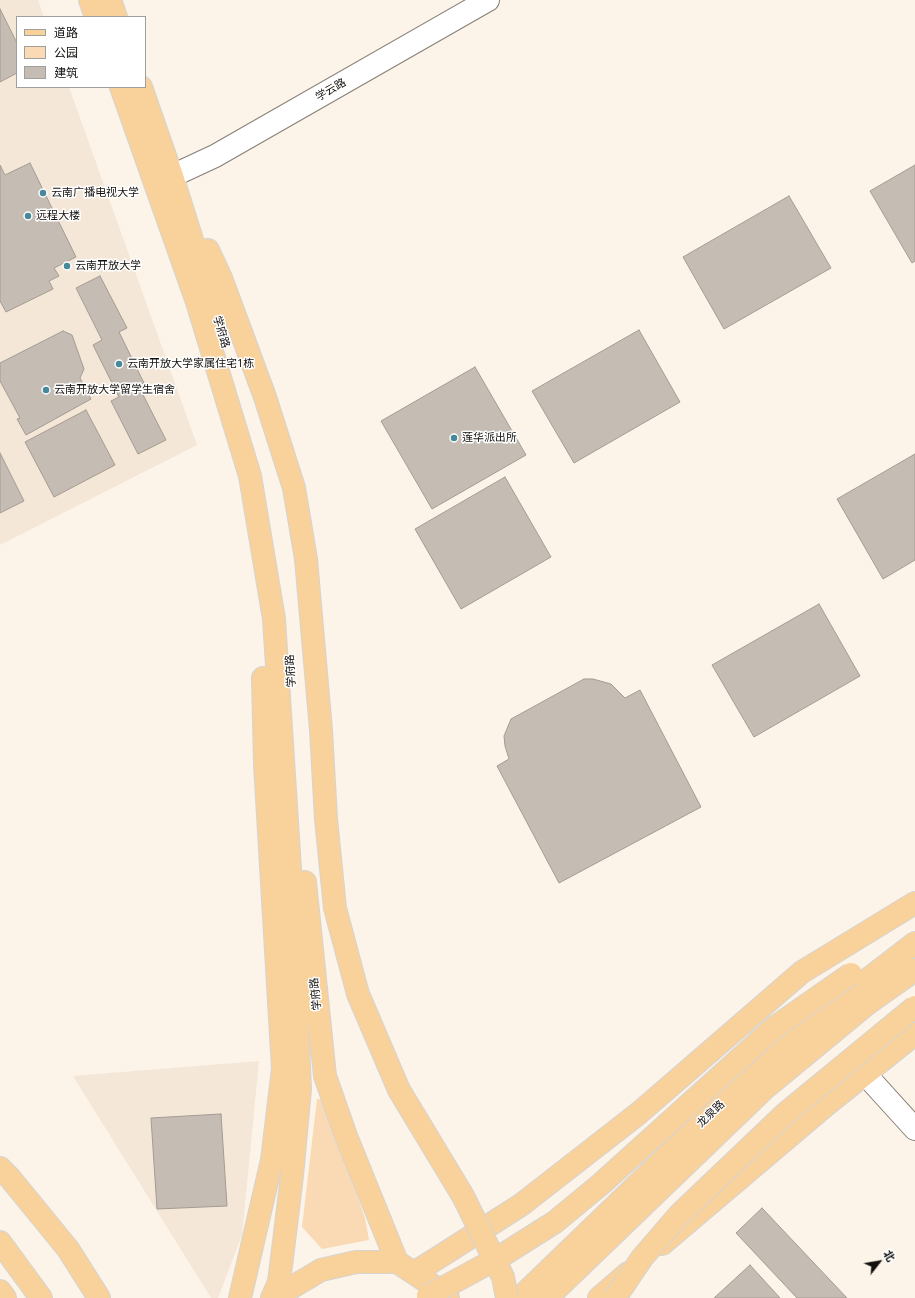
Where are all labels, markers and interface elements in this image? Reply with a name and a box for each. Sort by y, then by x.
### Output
legend [16,16,146,88]
text: 道路 [54,24,78,41]
text: 公园 [54,44,78,61]
text: 建筑 [54,64,78,81]
street label: 学云路 [313,76,349,104]
place label: 云南广播电视大学 [51,186,139,200]
marker: 云南广播电视大学 [38,188,48,198]
place label: 远程大楼 [36,209,80,223]
marker: 远程大楼 [23,211,33,221]
place label: 云南开放大学 [75,259,141,273]
marker: 云南开放大学 [62,261,72,271]
street label: 学府路 [210,314,232,350]
place label: 云南开放大学家属住宅1栋 [127,357,254,371]
marker: 云南开放大学家属住宅1栋 [114,359,124,369]
place label: 云南开放大学留学生宿舍 [54,383,175,397]
marker: 云南开放大学留学生宿舍 [41,385,51,395]
place label: 莲华派出所 [462,431,517,445]
marker: 莲华派出所 [449,433,459,443]
street label: 学府路 [284,654,298,688]
street label: 学府路 [308,977,324,1011]
street label: 龙泉路 [695,1098,727,1130]
north arrow [859,1242,899,1282]
text: 北 [880,1247,899,1264]

